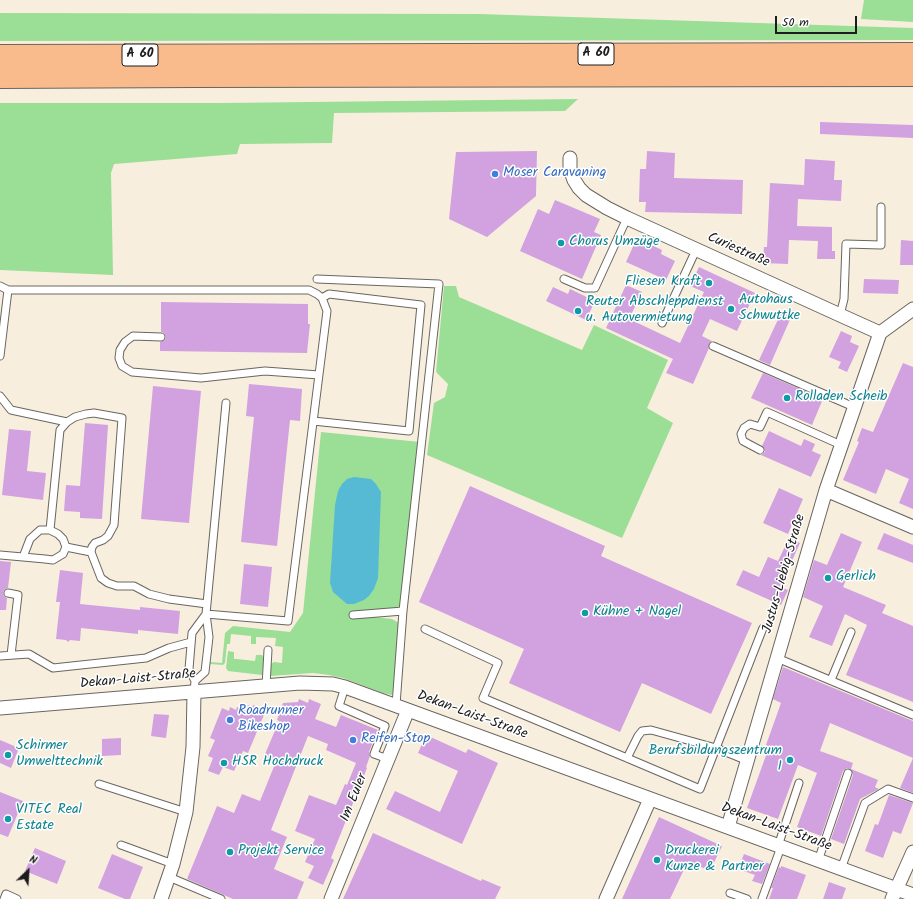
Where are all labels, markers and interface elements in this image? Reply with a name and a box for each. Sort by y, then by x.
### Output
scale bar [777,8,859,34]
text: 50 m [782,13,809,32]
road number: A 60 [578,43,614,65]
road number: A 60 [122,44,158,66]
place label: Moser Caravaning [503,166,606,182]
marker: Moser Caravaning [490,169,500,179]
street label: Curiestraße [704,230,772,272]
place label: Chorus Umzüge [569,235,660,251]
marker: Chorus Umzüge [556,238,566,248]
place label: Fliesen Kraft [625,275,701,291]
marker: Fliesen Kraft [704,278,714,288]
place label: Autohaus Schwuttke [739,293,800,326]
place label: Reuter Abschleppdienst u. Autovermietung [586,295,723,328]
marker: Autohaus Schwuttke [726,304,736,314]
marker: Reuter Abschleppdienst u. Autovermietung [573,306,583,316]
place label: Rolladen Scheib [795,390,887,406]
marker: Rolladen Scheib [782,393,792,403]
street label: Justus-Liebig-Straße [760,512,810,636]
place label: Gerlich [836,570,876,586]
marker: Gerlich [823,573,833,583]
place label: Kühne + Nagel [593,605,681,621]
marker: Kühne + Nagel [580,608,590,618]
street label: Dekan-Laist-Straße [79,667,197,693]
street label: Dekan-Laist-Straße [415,688,529,744]
place label: Roadrunner Bikeshop [238,704,303,736]
marker: Roadrunner Bikeshop [225,715,235,725]
place label: Reifen-Stop [361,732,430,748]
marker: Reifen-Stop [348,735,358,745]
place label: Schirmer Umwelttechnik [16,739,103,772]
place label: Berufsbildungszentrum 1 [648,744,782,776]
marker: Schirmer Umwelttechnik [3,750,13,760]
place label: HSR Hochdruck [232,755,323,771]
marker: Berufsbildungszentrum 1 [785,755,795,765]
marker: HSR Hochdruck [219,758,229,768]
street label: Im Euler [338,771,372,825]
street label: Dekan-Laist-Straße [719,800,833,856]
place label: VITEC Real Estate [16,803,82,836]
marker: VITEC Real Estate [3,814,13,824]
place label: Projekt Service [238,844,324,860]
place label: Druckerei Kunze & Partner [665,844,764,876]
marker: Projekt Service [225,847,235,857]
text: N [26,850,40,870]
north arrow [8,851,48,891]
marker: Druckerei Kunze & Partner [652,855,662,865]

